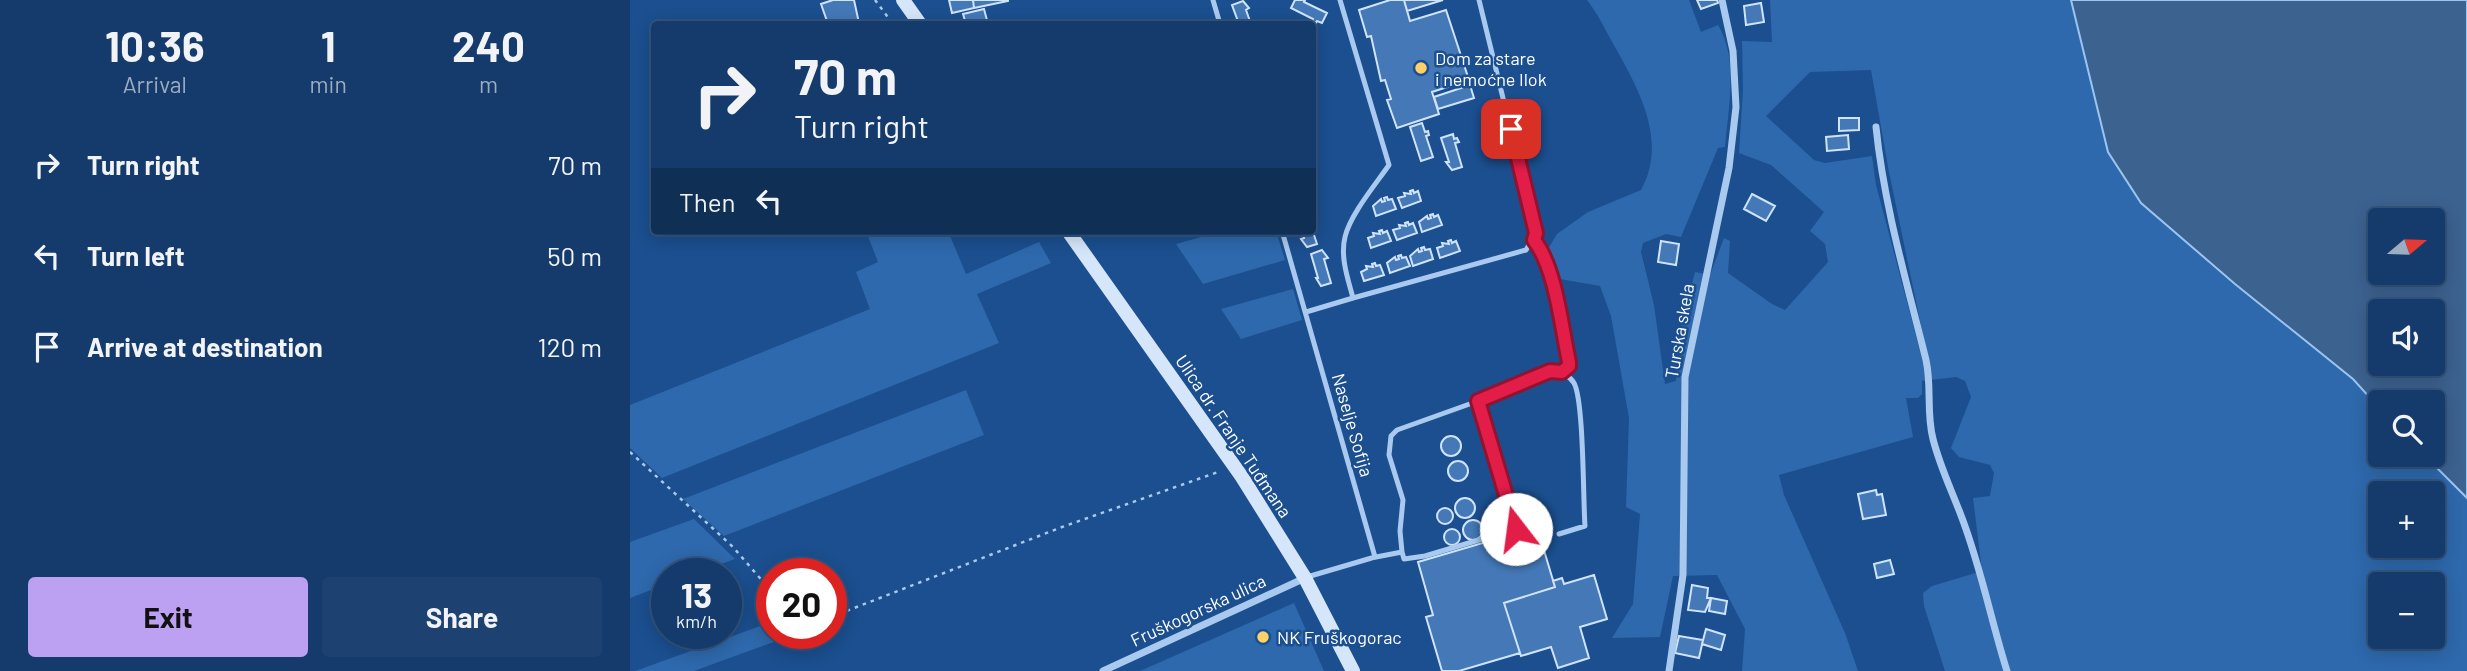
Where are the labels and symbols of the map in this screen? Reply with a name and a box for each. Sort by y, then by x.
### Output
place label: Dom za stare i nemoćne Ilok [1435,47,1547,90]
marker: Dom za stare i nemoćne Ilok [1413,60,1429,76]
pin [1481,99,1541,159]
north arrow [2368,208,2445,285]
street label: Turska skela [1660,282,1698,380]
street label: Ulica dr. Franje Tuđmana [1171,350,1297,522]
street label: Naselje Sofija [1328,371,1378,479]
position arrow [1479,492,1553,566]
speed limit sign: 20 [756,558,847,649]
street label: Fruškogorska ulica [1127,569,1269,651]
place label: NK Fruškogorac [1277,626,1402,648]
marker: NK Fruškogorac [1255,629,1271,645]

